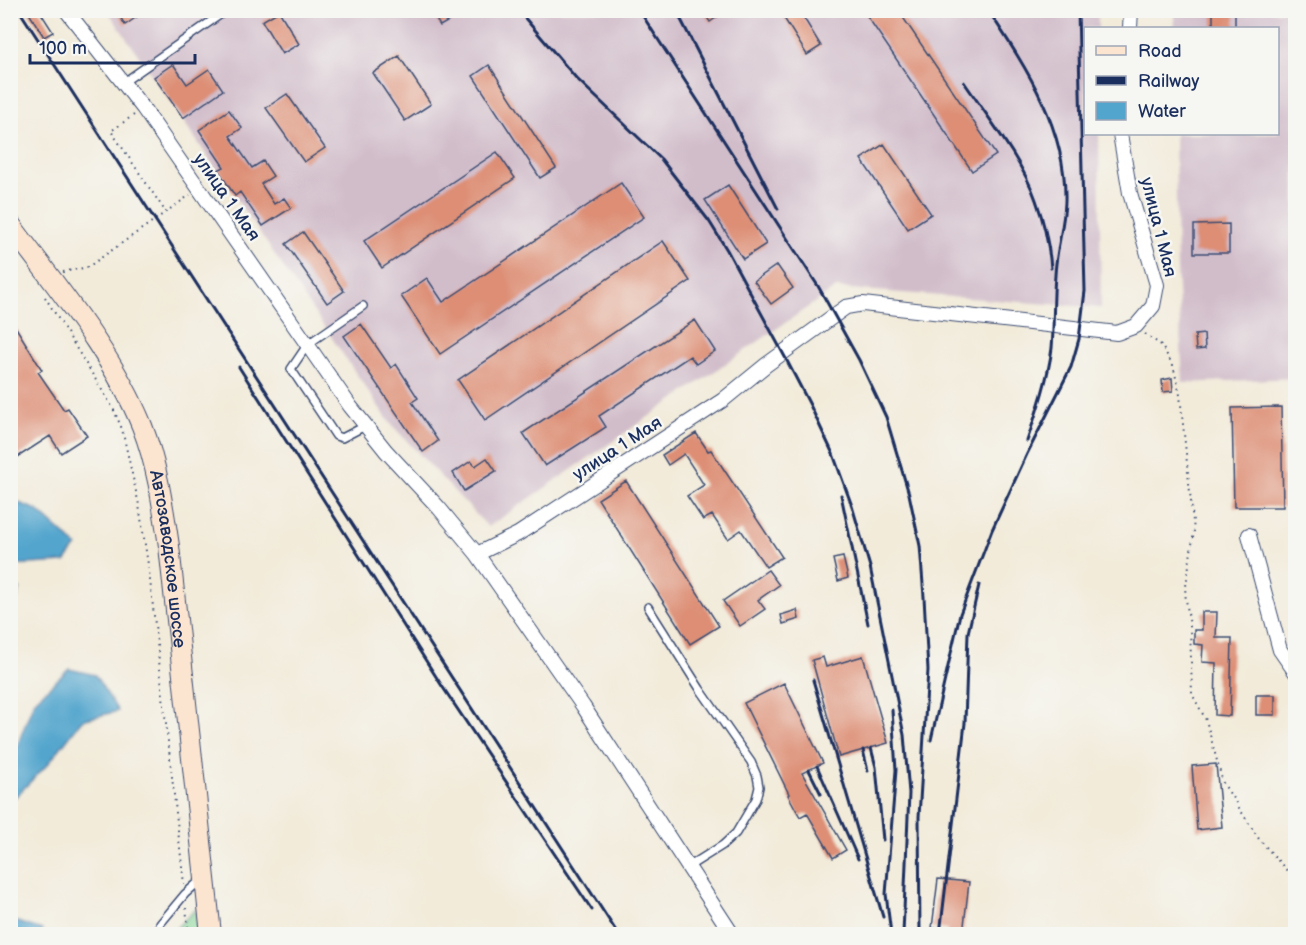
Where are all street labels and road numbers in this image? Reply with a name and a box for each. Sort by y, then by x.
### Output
street label: улица 1 Мая [189,149,264,245]
street label: улица 1 Мая [1136,175,1181,279]
street label: улица 1 Мая [569,412,666,485]
street label: Автозаводское шоссе [145,467,190,649]

